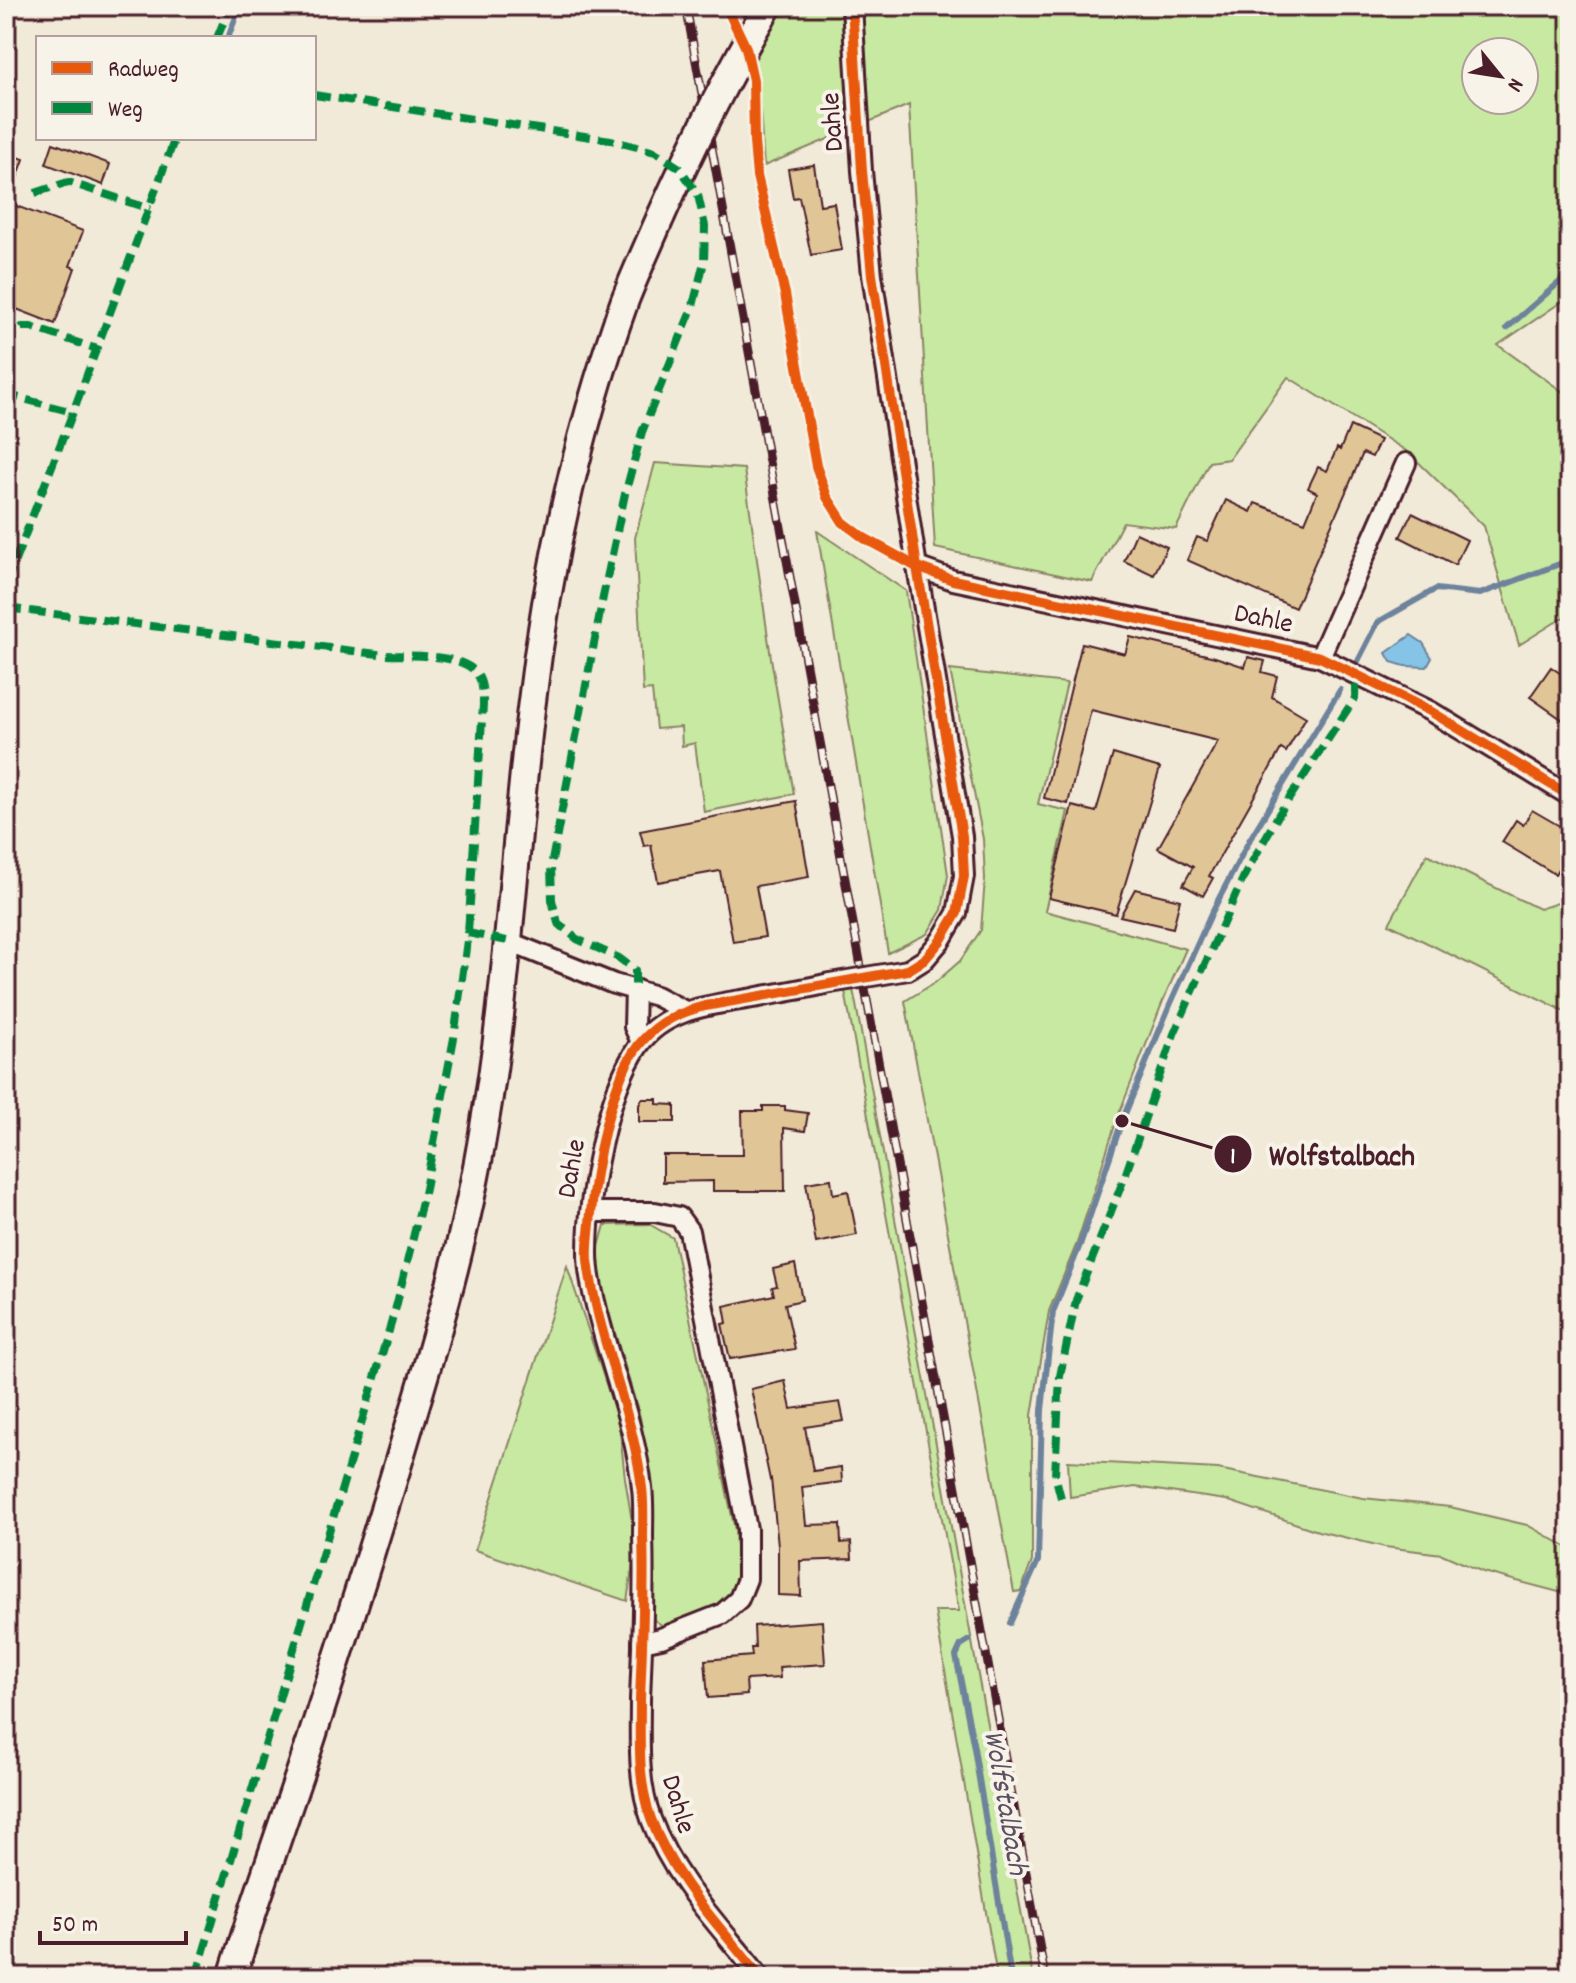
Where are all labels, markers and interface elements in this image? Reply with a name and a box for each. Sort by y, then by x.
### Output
legend [36,36,316,140]
north arrow [1460,36,1540,116]
text: Radweg [108,54,179,88]
text: N [1498,72,1530,97]
street label: Dahle [813,91,857,153]
text: Weg [108,94,143,128]
street label: Dahle [1230,595,1296,647]
callout: Wolfstalbach [1213,1127,1431,1181]
street label: Dahle [549,1136,599,1202]
text: Wolfstalbach [1269,1138,1415,1181]
text: 1 [1230,1141,1236,1175]
water label: Wolfstalbach [969,1727,1037,1880]
street label: Dahle [648,1771,704,1839]
scale bar [40,1895,186,1945]
text: 50 m [52,1909,98,1943]

